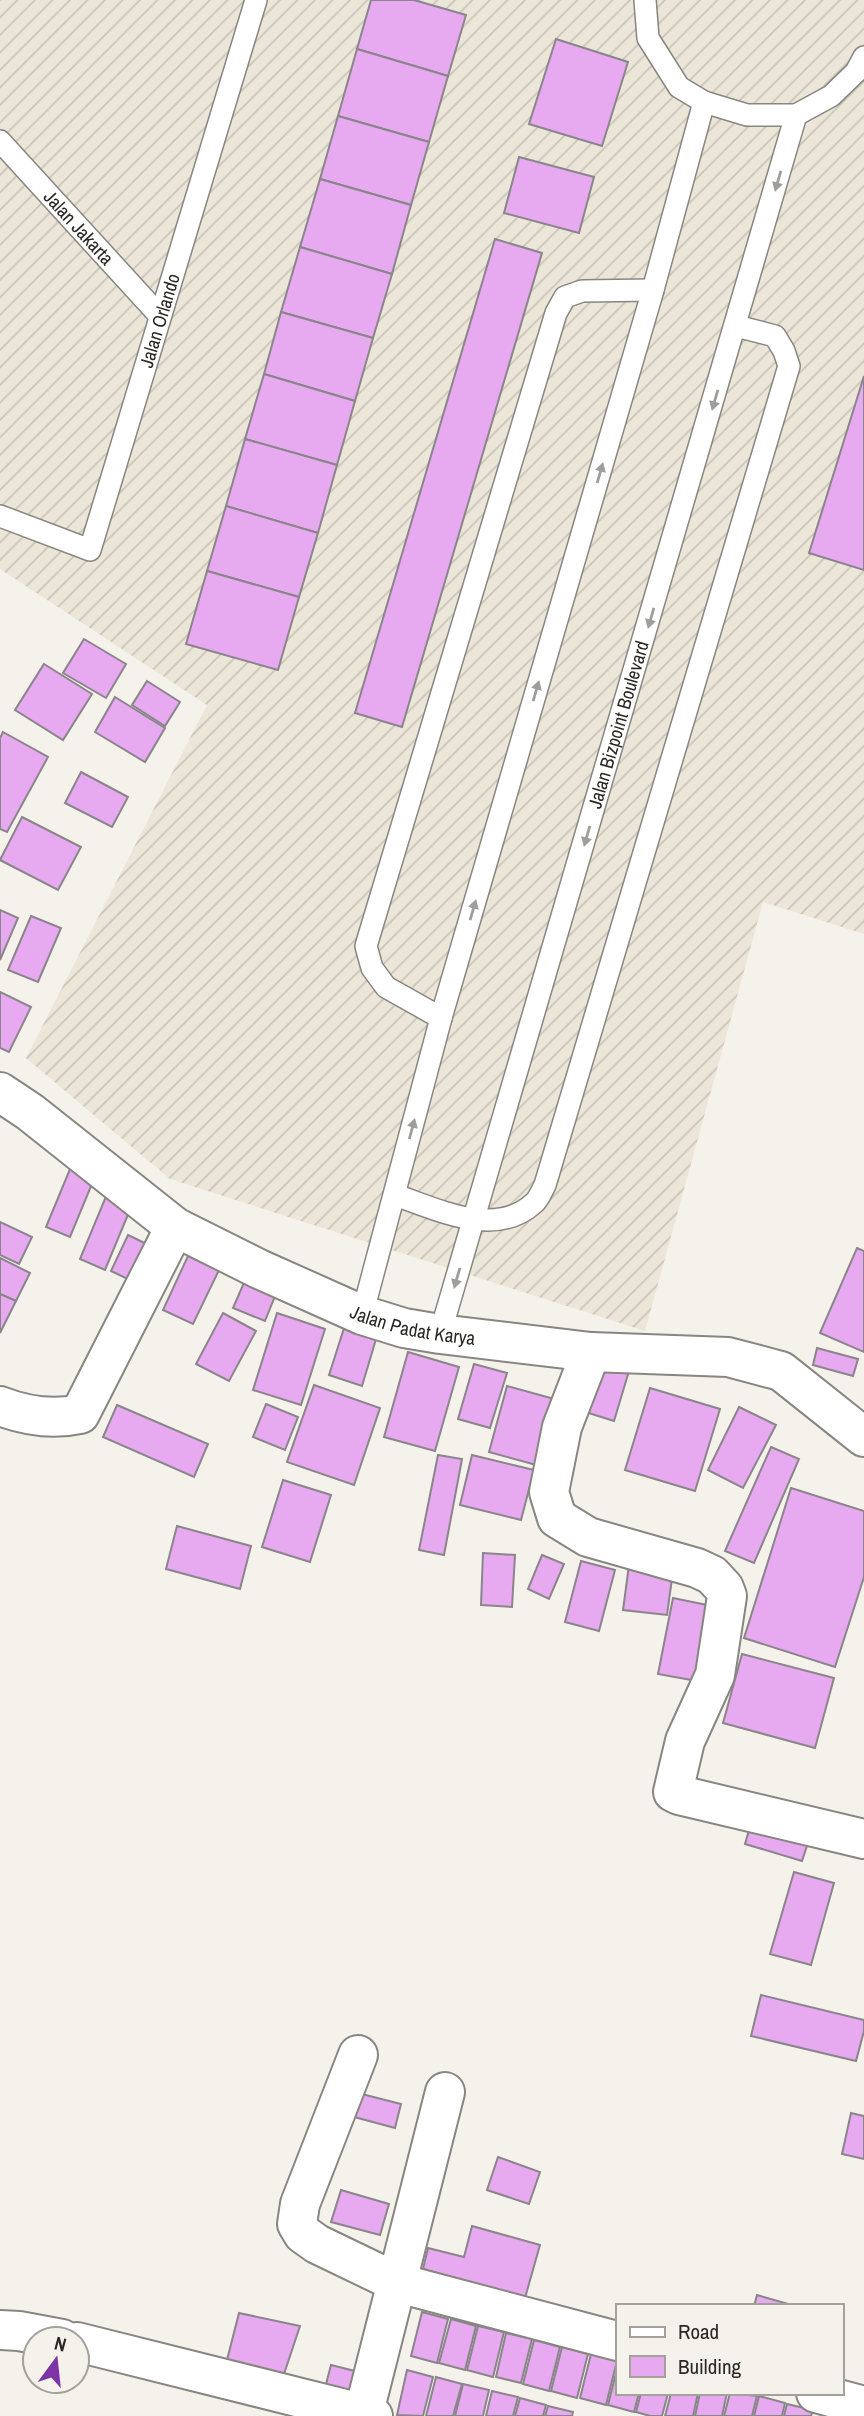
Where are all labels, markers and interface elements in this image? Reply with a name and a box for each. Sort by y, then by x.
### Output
one-way arrow [772,171,782,192]
street label: Jalan Jakarta [38,184,120,271]
street label: Jalan Orlando [133,270,186,371]
one-way arrow [709,389,719,410]
one-way arrow [595,462,605,483]
one-way arrow [645,608,655,629]
street label: Jalan Bizpoint Boulevard [581,638,655,811]
one-way arrow [532,681,542,702]
one-way arrow [581,826,591,847]
one-way arrow [468,899,478,920]
one-way arrow [407,1118,418,1140]
one-way arrow [452,1267,462,1288]
street label: Jalan Padat Karya [346,1298,477,1351]
legend [616,2304,843,2395]
text: Road [678,2317,719,2346]
north arrow [21,2325,91,2395]
text: N [52,2330,69,2358]
text: Building [678,2352,742,2381]

